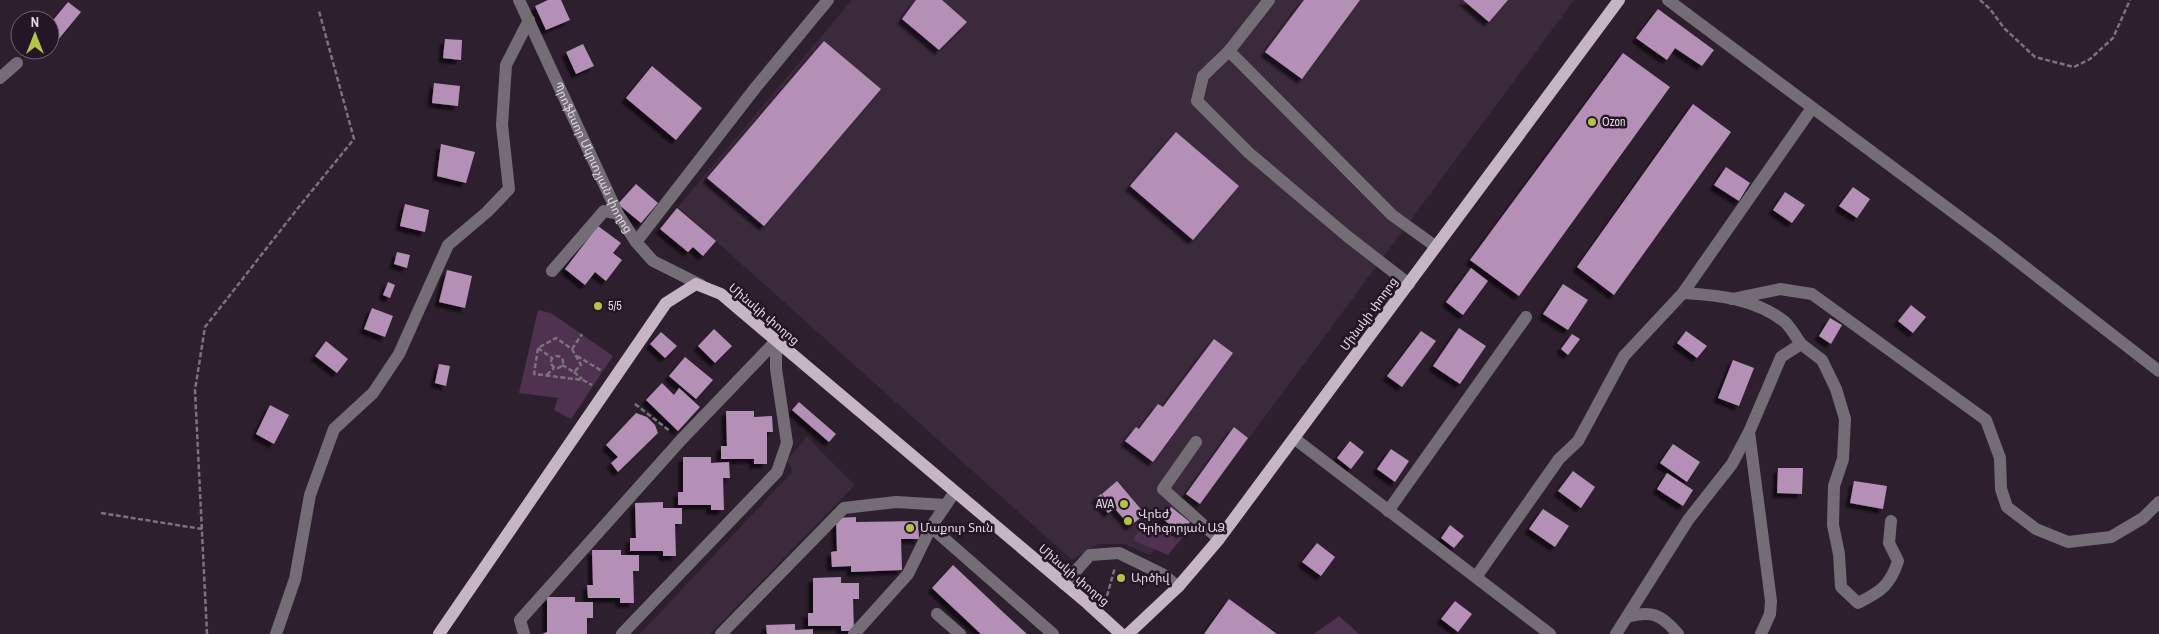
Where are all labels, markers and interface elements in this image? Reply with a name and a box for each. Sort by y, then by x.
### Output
north arrow [10,10,60,60]
text: N [31,13,39,31]
street label: Պրոֆեսոր Մկրտչյան փողոց [550,79,636,236]
place label: Ozon [1602,114,1626,130]
marker: Ozon [1586,116,1598,128]
street label: Մինսկի փողոց [1337,274,1401,354]
street label: Մինսկի փողոց [725,280,803,348]
place label: 5/5 [608,298,622,314]
marker: 5/5 [592,300,604,312]
place label: AVA [1095,496,1114,512]
marker: AVA [1118,498,1130,510]
place label: Վրեժ Գրիգորյան ԱՁ [1138,506,1226,536]
marker: Վրեժ Գրիգորյան ԱՁ [1122,515,1134,527]
place label: Մաքուր Տուն [920,520,993,536]
marker: Մաքուր Տուն [904,522,916,534]
street label: Մինսկի փողոց [1035,541,1113,609]
place label: Արծիվ [1131,570,1170,586]
marker: Արծիվ [1115,572,1127,584]

